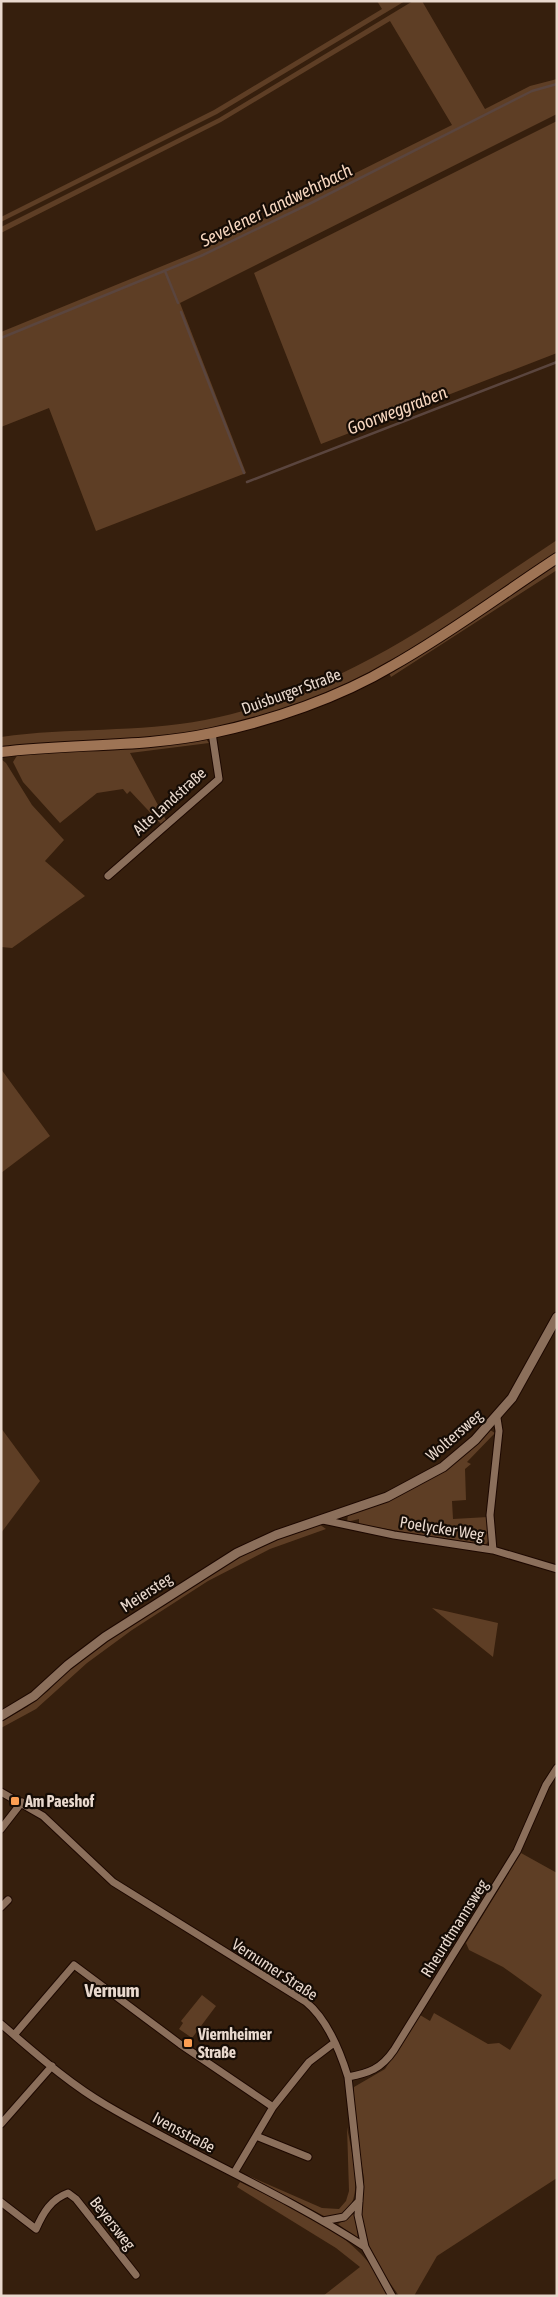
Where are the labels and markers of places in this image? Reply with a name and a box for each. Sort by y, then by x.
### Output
place label: Am Paeshof [24,1792,95,1810]
marker: Am Paeshof [9,1795,21,1807]
place label: Viernheimer Straße [197,2025,272,2061]
marker: Viernheimer Straße [182,2037,194,2049]

